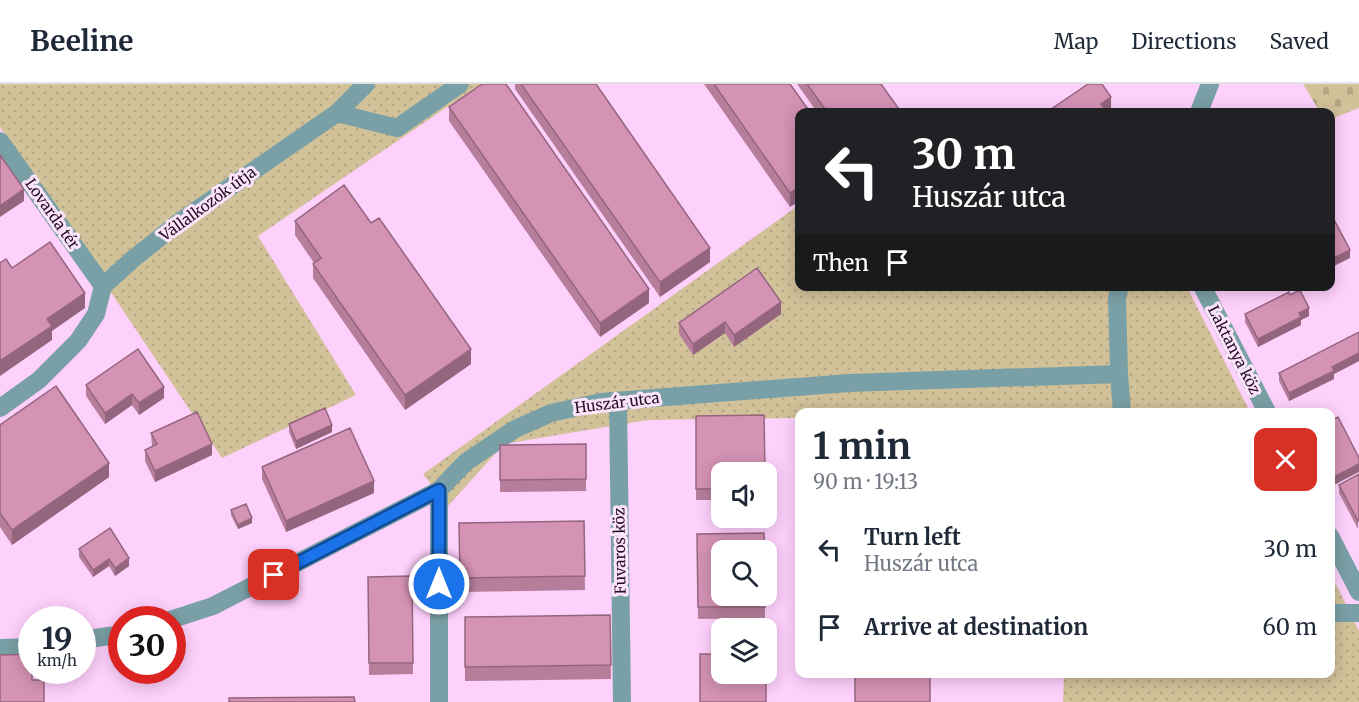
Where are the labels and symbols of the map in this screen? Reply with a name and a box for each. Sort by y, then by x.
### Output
street label: Vállalkozók útja [155,162,260,246]
street label: Lovarda tér [21,175,84,253]
street label: Laktanya köz [1204,302,1265,397]
street label: Huszár utca [573,388,661,417]
street label: Fuvaros köz [609,508,630,594]
pin [248,549,299,600]
position arrow [407,552,471,616]
speed limit sign: 30 [108,606,186,684]

